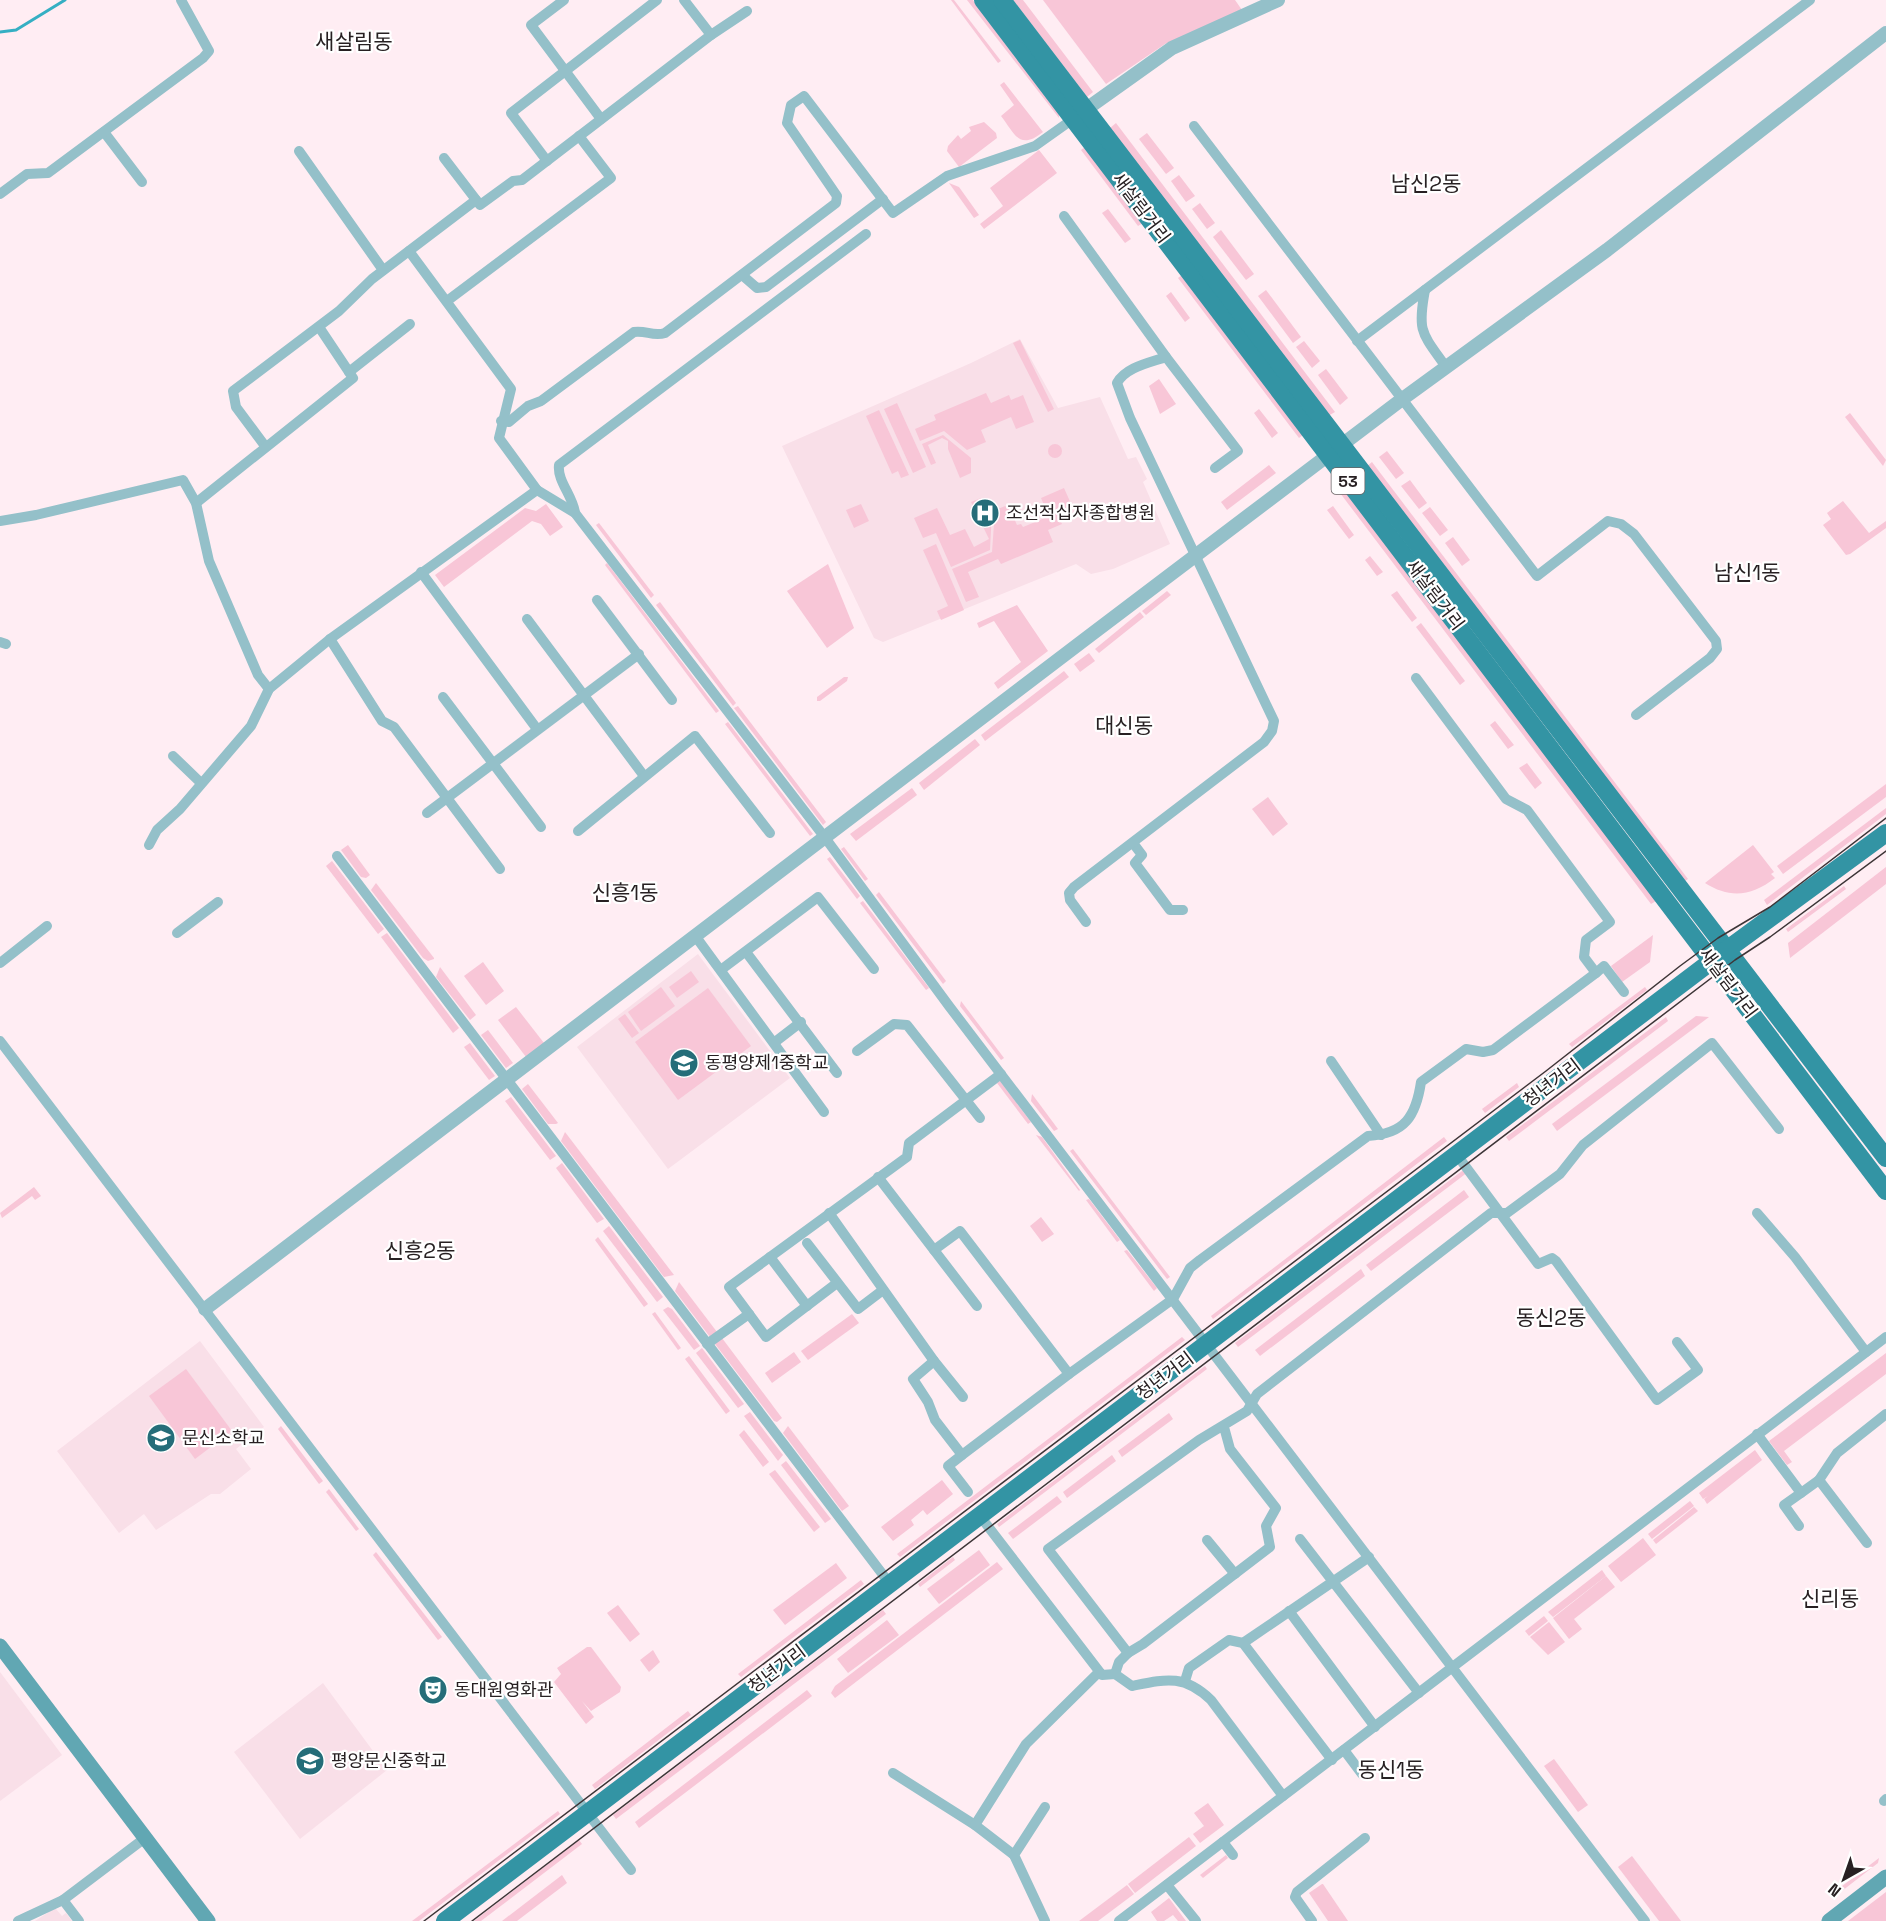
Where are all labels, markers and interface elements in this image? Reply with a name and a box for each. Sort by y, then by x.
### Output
district label: 새살림동 [315,28,393,55]
street label: 새살림거리 [1107,168,1176,248]
district label: 남신2동 [1391,170,1461,197]
road number: 53 [1332,468,1364,494]
hospital icon: 조선적십자종합병원 [969,497,1001,529]
place label: 조선적십자종합병원 [1006,501,1155,524]
street label: 새살림거리 [1401,555,1470,635]
district label: 남신1동 [1714,559,1780,586]
district label: 대신동 [1095,712,1153,739]
district label: 신흥1동 [592,879,658,906]
street label: 새살림거리 [1694,943,1763,1023]
school or university icon: 동평양제1중학교 [668,1047,700,1079]
place label: 동평양제1중학교 [705,1051,828,1074]
street label: 청년거리 [1518,1053,1585,1112]
district label: 신흥2동 [385,1237,455,1264]
district label: 동신2동 [1516,1304,1586,1331]
street label: 청년거리 [1131,1346,1198,1405]
school or university icon: 문신소학교 [145,1422,177,1454]
place label: 문신소학교 [182,1426,265,1449]
district label: 신리동 [1801,1585,1859,1612]
street label: 청년거리 [743,1639,810,1698]
theatre icon: 동대원영화관 [417,1674,449,1706]
place label: 동대원영화관 [454,1678,554,1701]
school or university icon: 평양문신중학교 [294,1745,326,1777]
place label: 평양문신중학교 [331,1749,447,1772]
district label: 동신1동 [1358,1756,1424,1783]
north arrow [1814,1849,1874,1909]
text: N [1824,1879,1846,1902]

